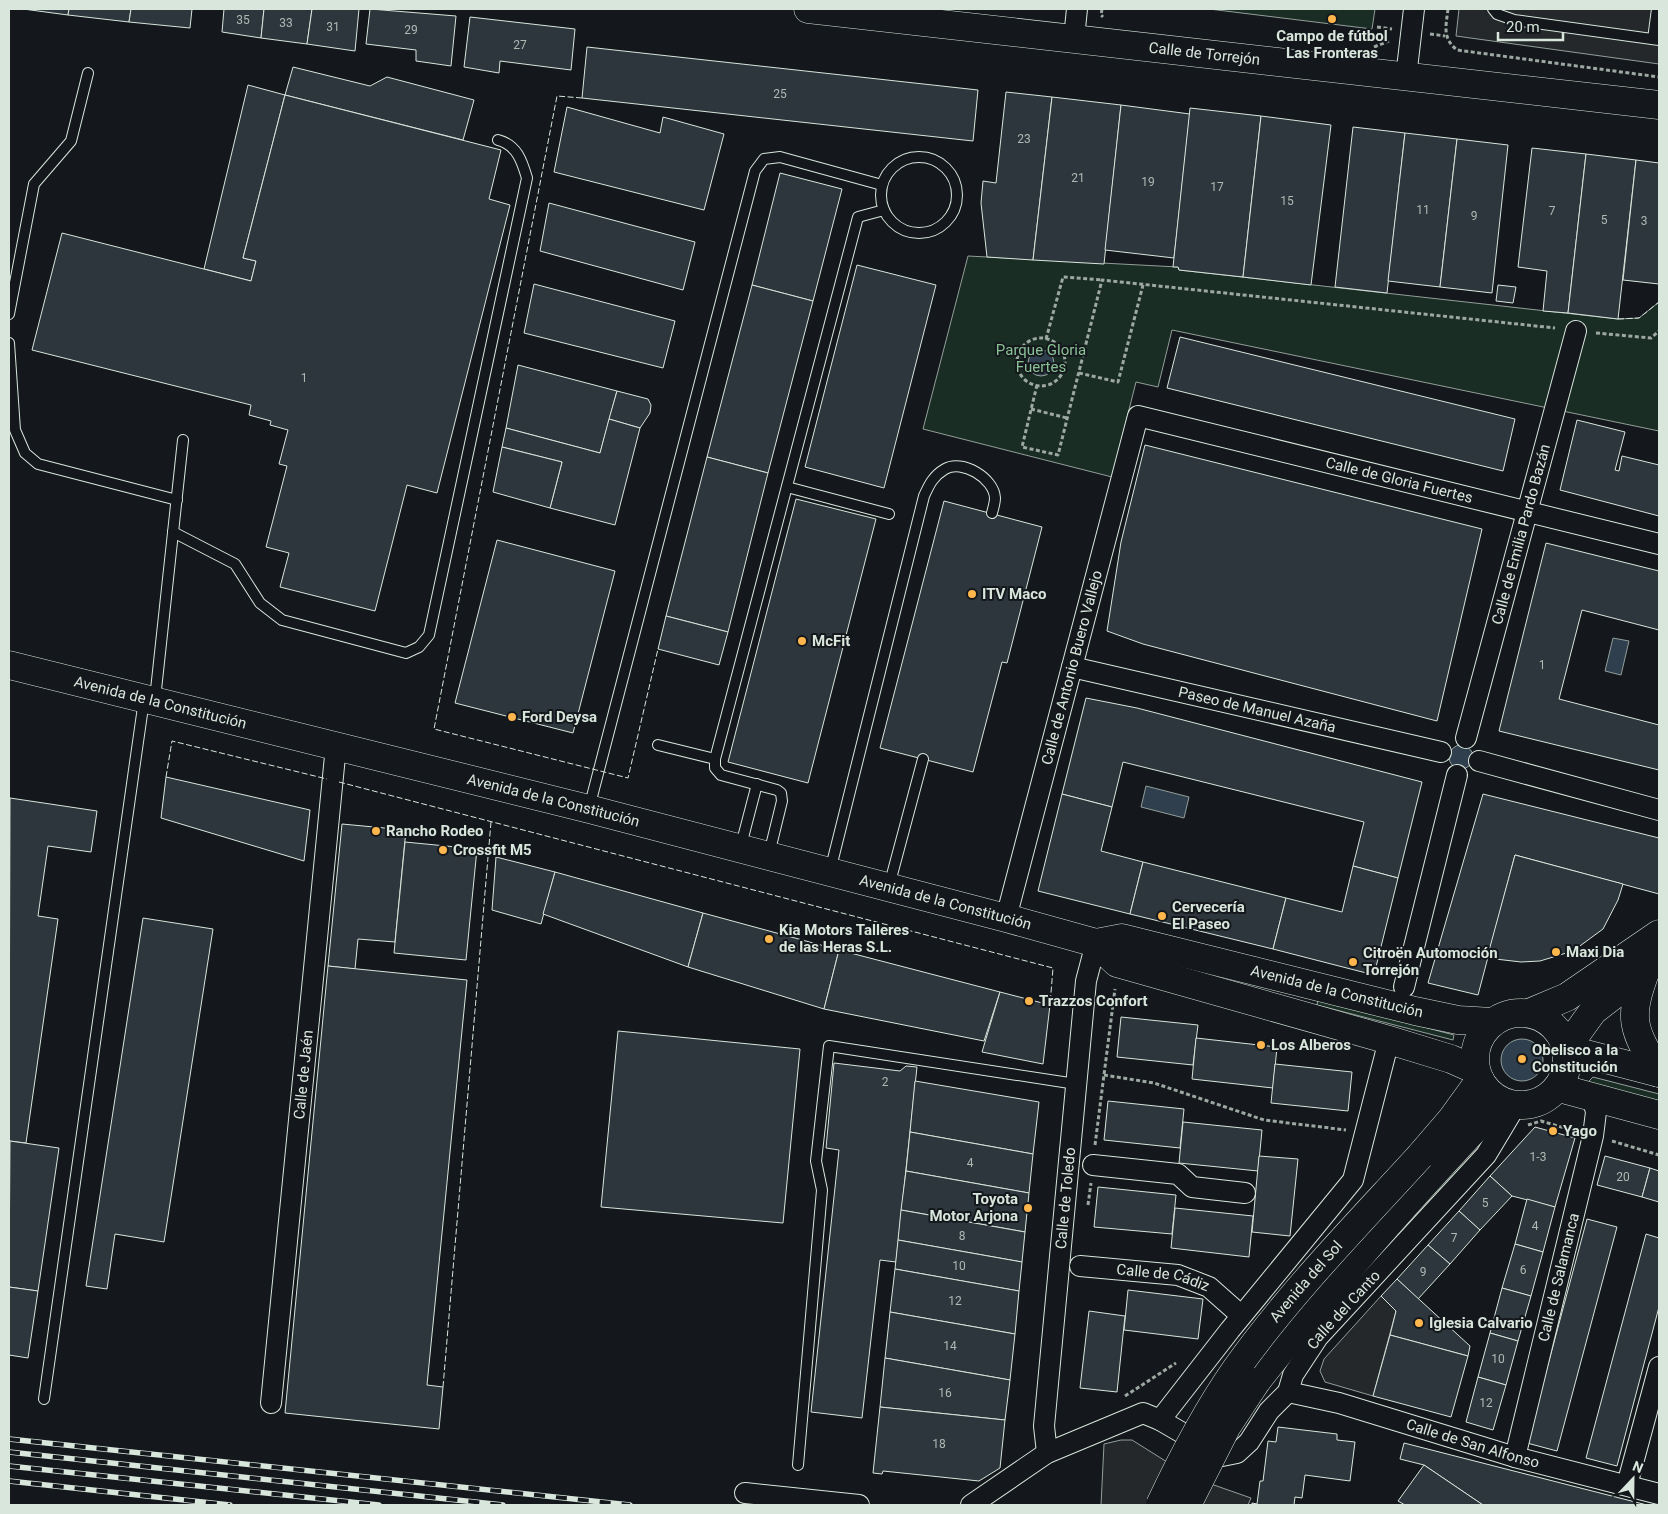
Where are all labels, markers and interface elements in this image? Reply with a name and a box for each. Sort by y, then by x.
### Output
scale bar [1498,10,1563,42]
house number: 35 [236,13,250,27]
marker: Campo de fútbol Las Fronteras [1326,13,1338,25]
house number: 33 [279,16,293,30]
text: 20 m [1506,18,1540,36]
house number: 31 [326,20,340,34]
house number: 29 [404,23,418,37]
place label: Campo de fútbol Las Fronteras [1276,27,1388,62]
house number: 27 [513,38,527,52]
street label: Calle de Torrejón [1148,39,1261,69]
house number: 25 [773,87,787,101]
house number: 23 [1017,132,1031,146]
house number: 21 [1071,171,1085,185]
house number: 19 [1141,175,1155,189]
house number: 17 [1210,180,1224,194]
house number: 15 [1280,194,1294,208]
house number: 11 [1416,203,1430,217]
house number: 7 [1549,204,1556,218]
house number: 9 [1471,209,1477,223]
house number: 5 [1601,213,1608,227]
house number: 3 [1641,214,1647,228]
park label: Parque Gloria Fuertes [996,341,1086,376]
house number: 1 [301,371,307,385]
street label: Calle de Emilia Pardo Bazán [1488,442,1554,627]
street label: Calle de Gloria Fuertes [1324,453,1474,507]
street label: Calle de Antonio Buero Vallejo [1038,568,1106,767]
place label: ITV Maco [982,585,1047,603]
marker: ITV Maco [966,588,978,600]
place label: McFit [812,632,850,650]
marker: McFit [796,635,808,647]
house number: 1 [1539,658,1545,672]
street label: Avenida de la Constitución [72,673,249,733]
street label: Paseo de Manuel Azaña [1177,683,1338,736]
place label: Ford Deysa [522,708,597,726]
marker: Ford Deysa [506,711,518,723]
street label: Avenida de la Constitución [465,770,642,831]
place label: Rancho Rodeo [386,822,484,840]
marker: Rancho Rodeo [370,825,382,837]
place label: Crossfit M5 [453,841,532,859]
marker: Crossfit M5 [437,844,449,856]
street label: Avenida de la Constitución [857,871,1033,934]
place label: Cervecería El Paseo [1172,898,1245,933]
marker: Cervecería El Paseo [1156,910,1168,922]
place label: Kia Motors Talleres de las Heras S.L. [779,921,909,956]
marker: Kia Motors Talleres de las Heras S.L. [763,933,775,945]
place label: Maxi Dia [1566,943,1624,961]
place label: Citroën Automoción Torrejón [1363,944,1498,979]
marker: Maxi Dia [1550,946,1562,958]
marker: Citroën Automoción Torrejón [1347,956,1359,968]
street label: Avenida de la Constitución [1249,961,1425,1021]
place label: Trazzos Confort [1039,992,1148,1010]
marker: Trazzos Confort [1023,995,1035,1007]
street label: Calle de Jaén [290,1029,317,1120]
place label: Los Alberos [1271,1036,1351,1054]
marker: Los Alberos [1255,1039,1267,1051]
place label: Obelisco a la Constitución [1532,1041,1618,1076]
marker: Obelisco a la Constitución [1516,1053,1528,1065]
house number: 2 [882,1075,889,1089]
place label: Yago [1563,1122,1597,1140]
marker: Yago [1547,1125,1559,1137]
street label: Calle de Toledo [1052,1146,1079,1250]
house number: 1-3 [1530,1150,1546,1164]
house number: 4 [967,1156,974,1170]
house number: 20 [1616,1170,1630,1184]
place label: Toyota Motor Arjona [929,1190,1018,1225]
house number: 5 [1482,1196,1489,1210]
marker: Toyota Motor Arjona [1022,1202,1034,1214]
street label: Calle de Salamanca [1534,1211,1583,1343]
house number: 4 [1532,1219,1539,1233]
house number: 8 [959,1229,966,1243]
house number: 7 [1451,1231,1458,1245]
street label: Avenida del Sol [1266,1237,1346,1326]
house number: 10 [952,1259,966,1273]
street label: Calle de Cádiz [1116,1260,1212,1295]
house number: 6 [1520,1263,1527,1277]
house number: 9 [1420,1265,1426,1279]
street label: Calle del Canto [1303,1267,1384,1353]
house number: 12 [948,1294,962,1308]
place label: Iglesia Calvario [1429,1314,1533,1332]
marker: Iglesia Calvario [1413,1317,1425,1329]
house number: 14 [943,1339,957,1353]
house number: 10 [1491,1352,1505,1366]
house number: 16 [938,1386,952,1400]
house number: 12 [1479,1396,1493,1410]
street label: Calle de San Alfonso [1404,1415,1541,1472]
house number: 18 [932,1437,946,1451]
north arrow [1608,1454,1658,1504]
text: N [1630,1458,1645,1476]

